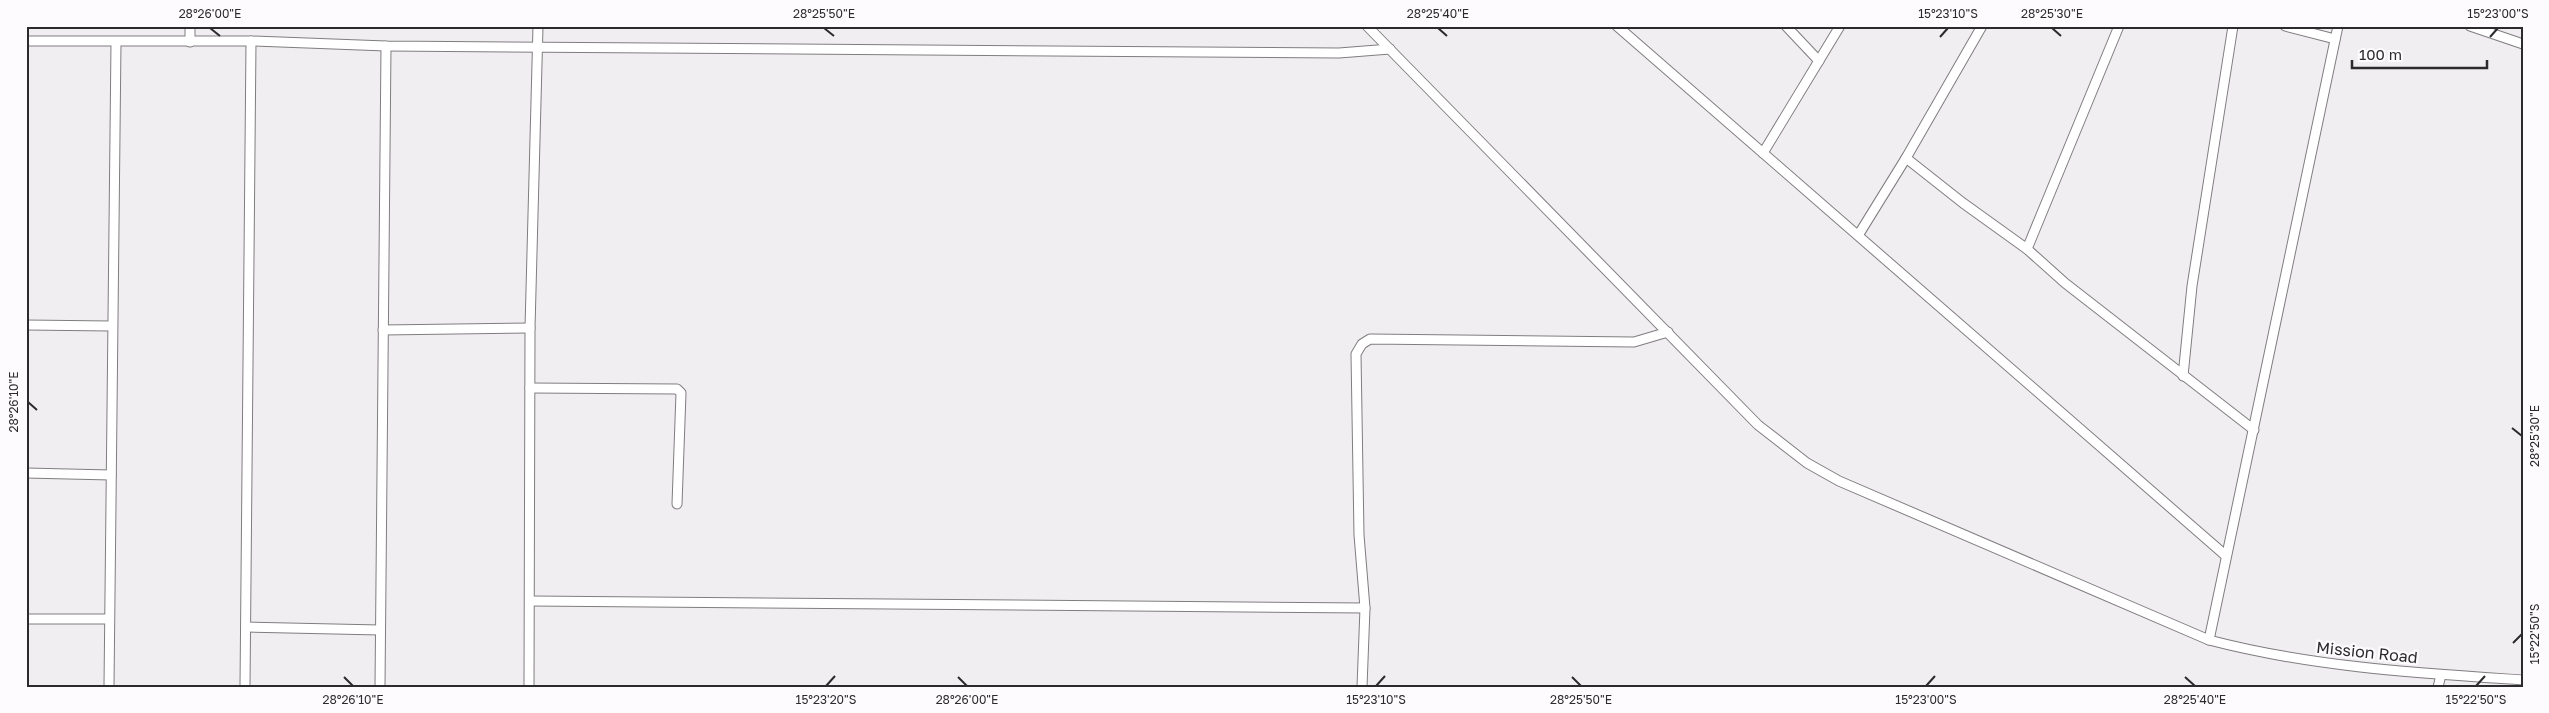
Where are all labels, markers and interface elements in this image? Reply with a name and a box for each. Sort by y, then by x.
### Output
text: 28°26'00"E [179,6,241,21]
text: 28°25'50"E [793,6,855,21]
text: 28°25'40"E [1407,6,1469,21]
text: 15°23'10"S [1918,6,1978,21]
text: 28°25'30"E [2021,6,2083,21]
text: 15°23'00"S [2467,6,2529,21]
scale bar [2352,38,2486,70]
text: 100 m [2359,45,2402,63]
text: 28°26'10"E [6,371,21,433]
text: 28°25'30"E [2527,405,2542,467]
text: 15°22'50"S [2527,603,2542,664]
street label: Mission Road [2315,637,2419,667]
text: 28°26'10"E [322,692,384,707]
text: 15°23'20"S [796,692,857,707]
text: 28°26'00"E [936,692,998,707]
text: 15°23'10"S [1346,692,1406,707]
text: 28°25'50"E [1550,692,1612,707]
text: 15°23'00"S [1895,692,1957,707]
text: 28°25'40"E [2164,692,2226,707]
text: 15°22'50"S [2446,692,2507,707]

